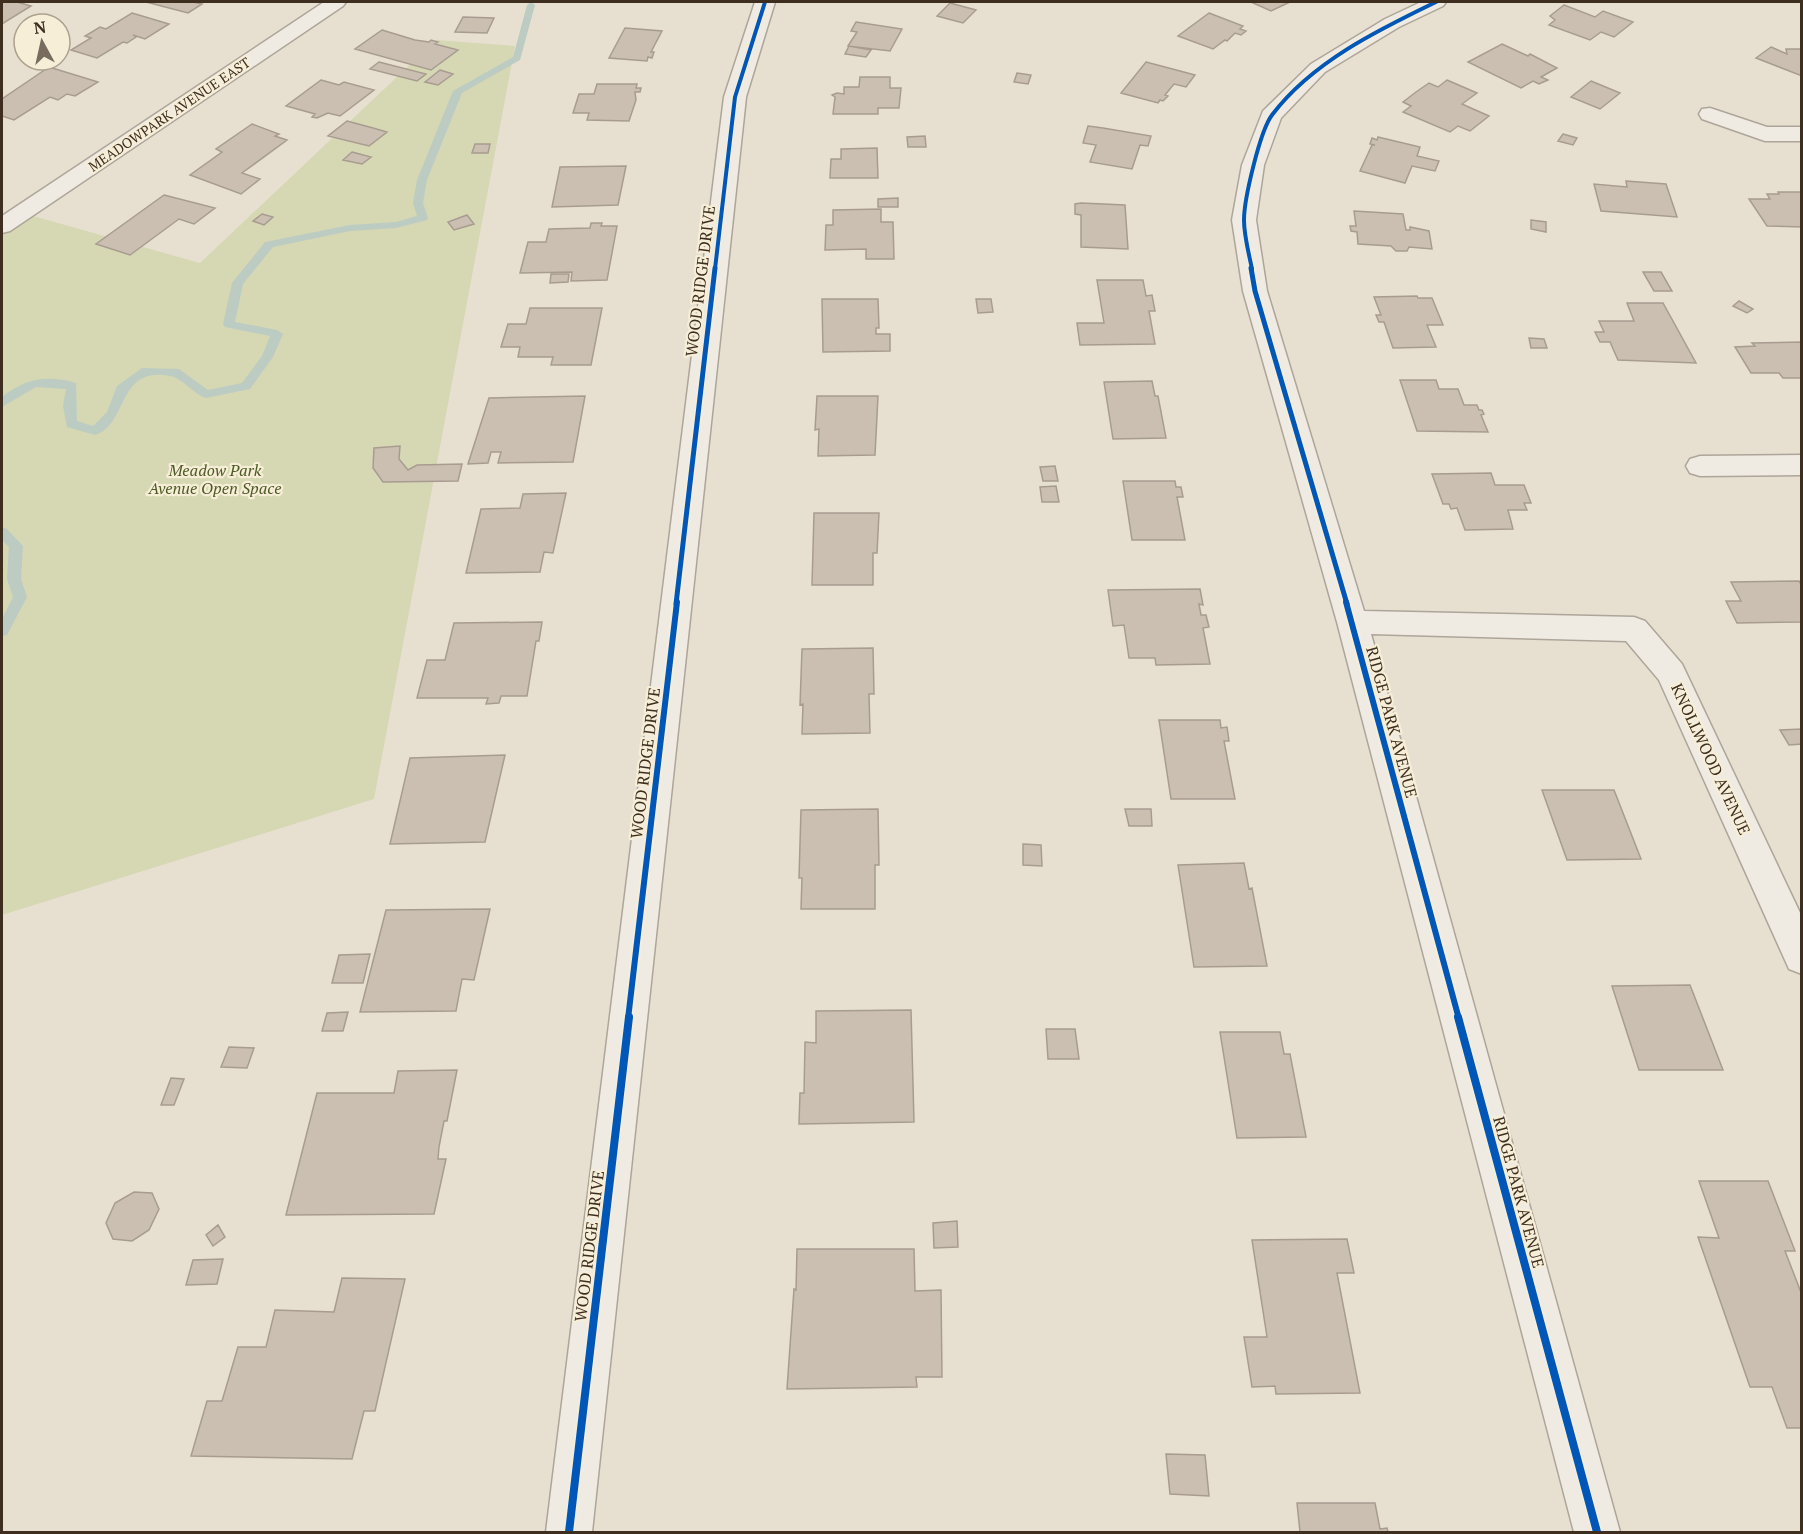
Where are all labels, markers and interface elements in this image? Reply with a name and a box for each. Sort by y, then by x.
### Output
north arrow [12,12,72,72]
text: N [32,15,47,39]
street label: MEADOWPARK AVENUE EAST [84,52,254,175]
street label: WOOD RIDGE DRIVE [680,204,720,358]
park label: Meadow Park Avenue Open Space [148,459,281,499]
street label: RIDGE PARK AVENUE [1361,644,1423,800]
street label: KNOLLWOOD AVENUE [1666,680,1756,838]
street label: WOOD RIDGE DRIVE [625,686,665,840]
street label: RIDGE PARK AVENUE [1488,1114,1550,1270]
street label: WOOD RIDGE DRIVE [569,1169,609,1323]

